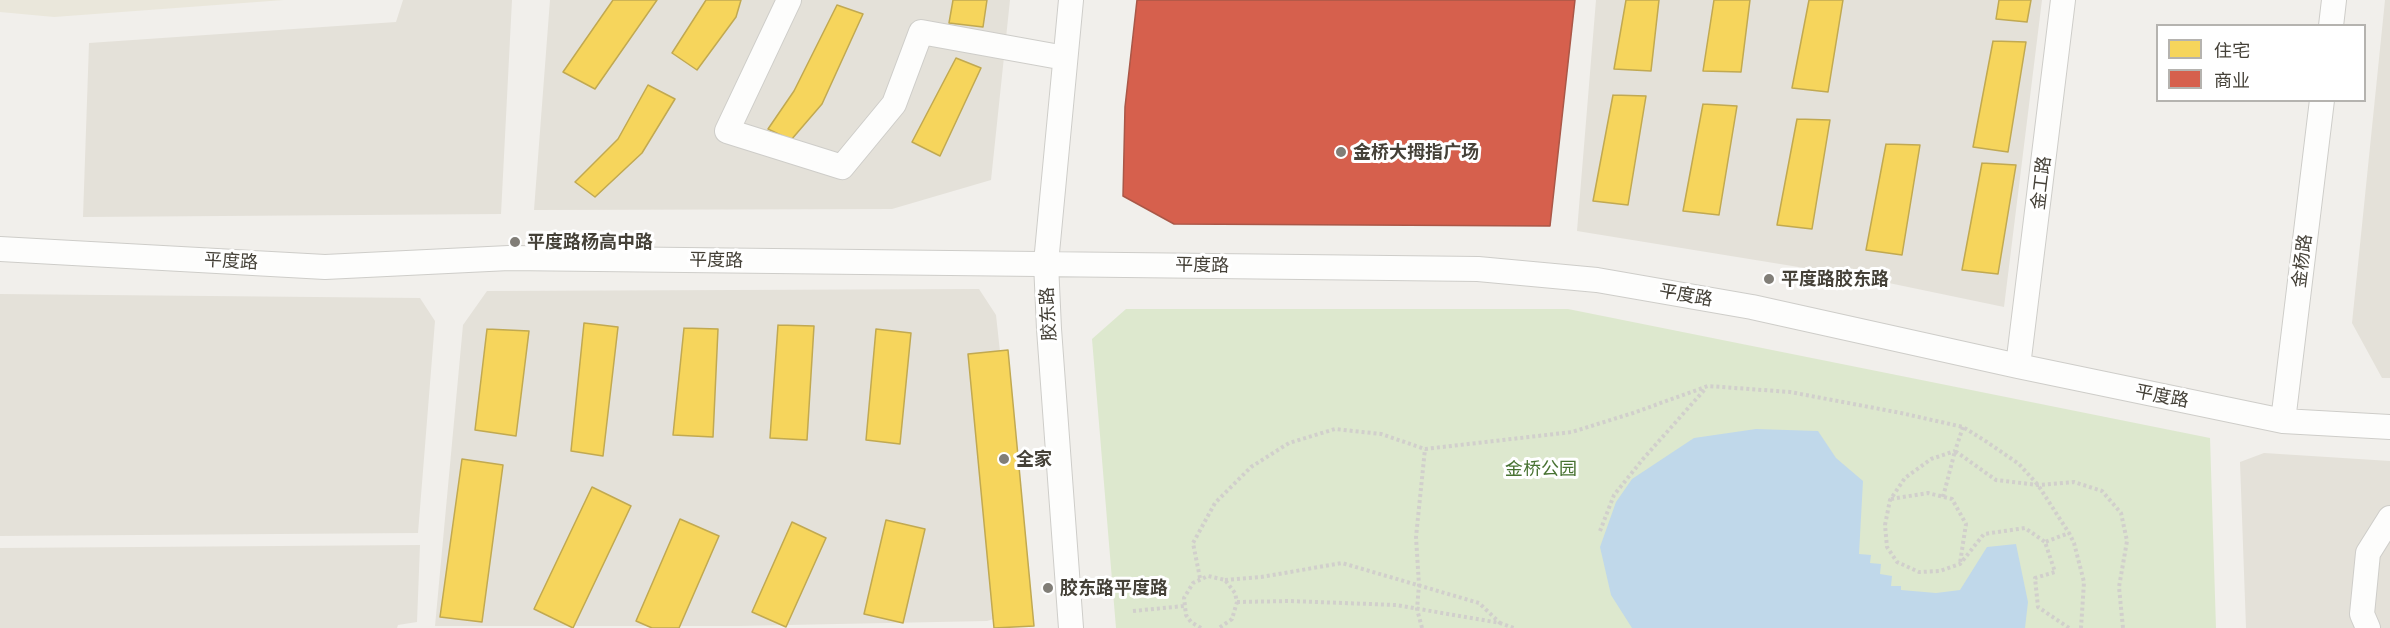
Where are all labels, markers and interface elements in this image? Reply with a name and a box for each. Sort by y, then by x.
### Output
legend [2156,24,2366,102]
text: 住宅 [2214,39,2250,61]
text: 商业 [2214,69,2250,91]
place label: 金桥大拇指广场 [1353,141,1479,163]
marker: 金桥大拇指广场 [1334,145,1348,159]
street label: 金工路 [2027,155,2055,211]
place label: 平度路杨高中路 [527,231,653,253]
street label: 金杨路 [2288,233,2316,289]
marker: 平度路杨高中路 [508,235,522,249]
street label: 平度路 [203,249,259,273]
street label: 平度路 [689,249,743,271]
street label: 平度路 [1175,254,1229,276]
place label: 平度路胶东路 [1781,268,1889,290]
marker: 平度路胶东路 [1762,272,1776,286]
street label: 平度路 [1658,280,1714,310]
street label: 胶东路 [1036,286,1060,342]
street label: 平度路 [2133,380,2191,412]
place label: 全家 [1016,448,1052,470]
marker: 全家 [997,452,1011,466]
park label: 金桥公园 [1505,458,1577,480]
place label: 胶东路平度路 [1060,577,1168,599]
marker: 胶东路平度路 [1041,581,1055,595]

